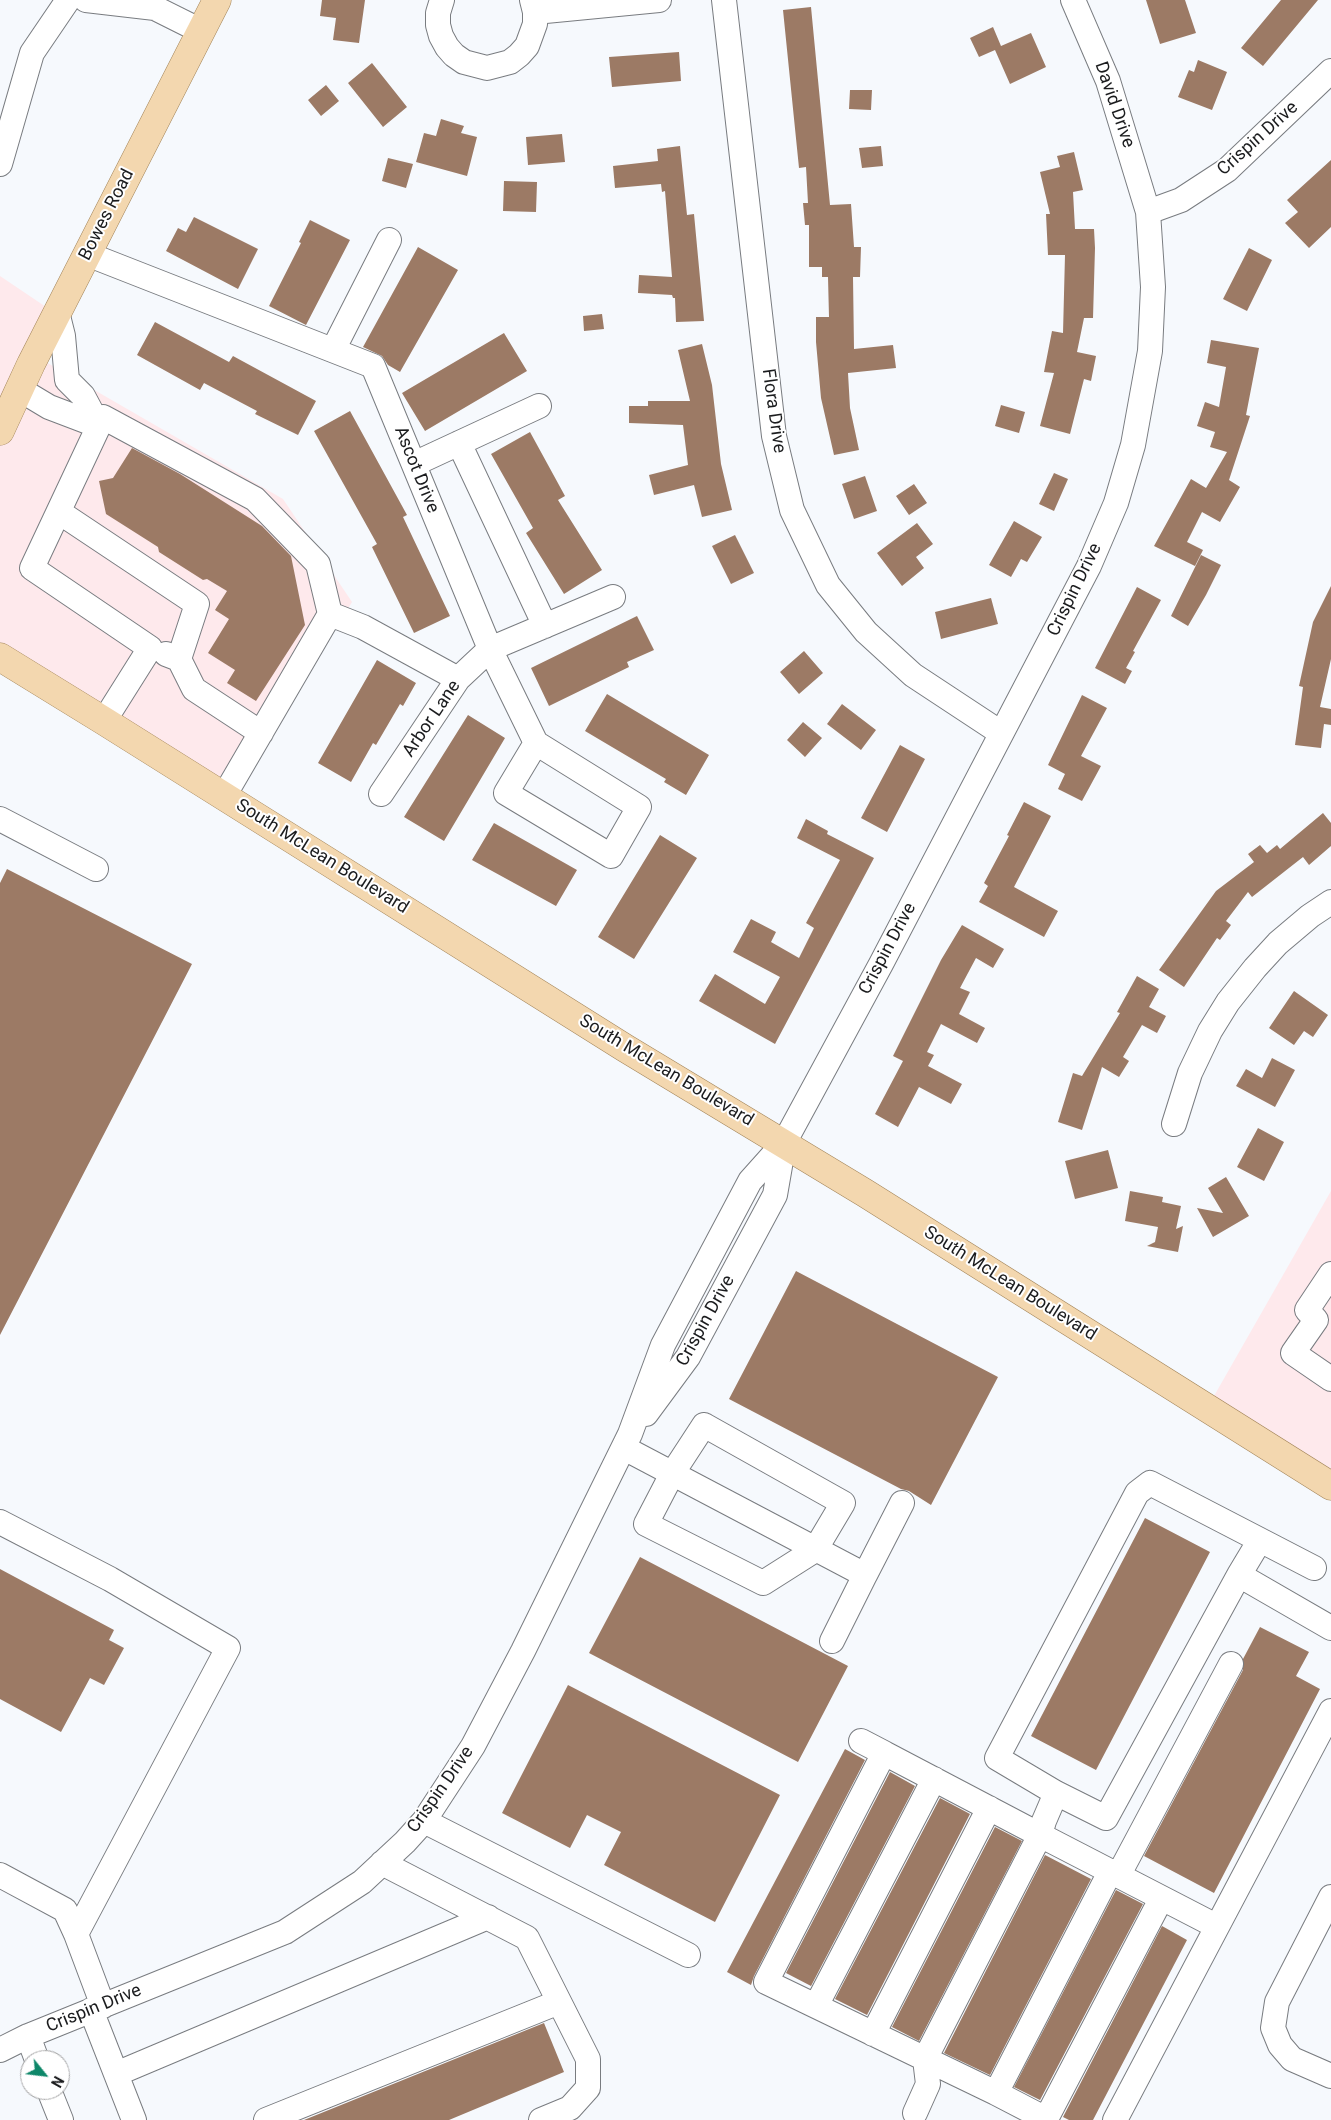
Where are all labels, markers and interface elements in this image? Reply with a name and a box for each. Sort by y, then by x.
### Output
street label: David Drive [1089,59,1139,151]
street label: Crispin Drive [1213,97,1303,181]
street label: Bowes Road [75,166,139,264]
street label: Flora Drive [756,367,790,455]
street label: Ascot Drive [389,424,443,516]
street label: Crispin Drive [1043,540,1107,640]
street label: Arbor Lane [399,677,465,761]
street label: South McLean Boulevard [232,795,412,919]
street label: Crispin Drive [855,899,921,999]
street label: South McLean Boulevard [575,1010,757,1132]
street label: South McLean Boulevard [920,1222,1100,1346]
street label: Crispin Drive [672,1272,740,1370]
street label: Crispin Drive [403,1743,479,1837]
street label: Crispin Drive [43,1980,145,2038]
north arrow [20,2050,70,2100]
text: N [48,2074,67,2090]

